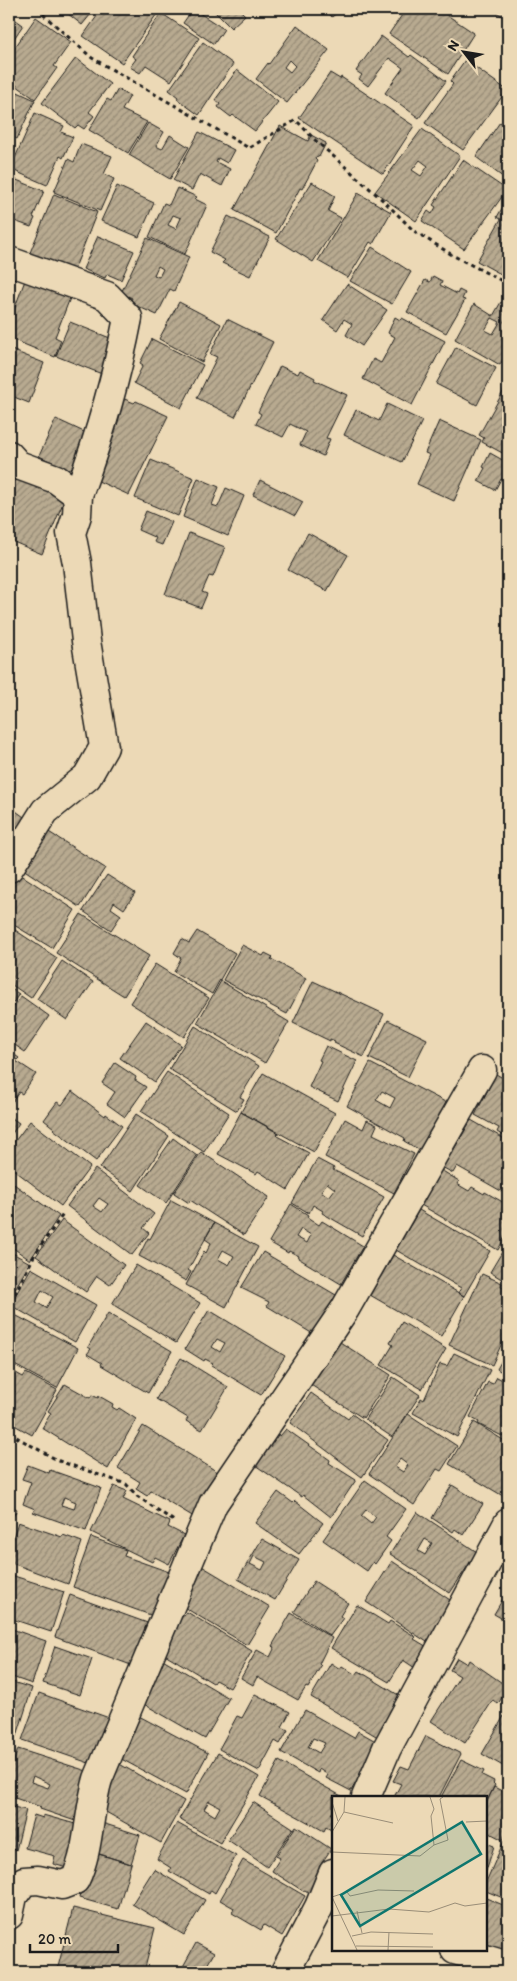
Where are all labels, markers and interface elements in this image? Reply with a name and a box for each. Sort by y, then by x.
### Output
north arrow [440,28,490,78]
text: N [444,37,463,54]
inset map [332,1796,487,1951]
scale bar [30,1921,118,1953]
text: 20 m [38,1930,72,1948]

